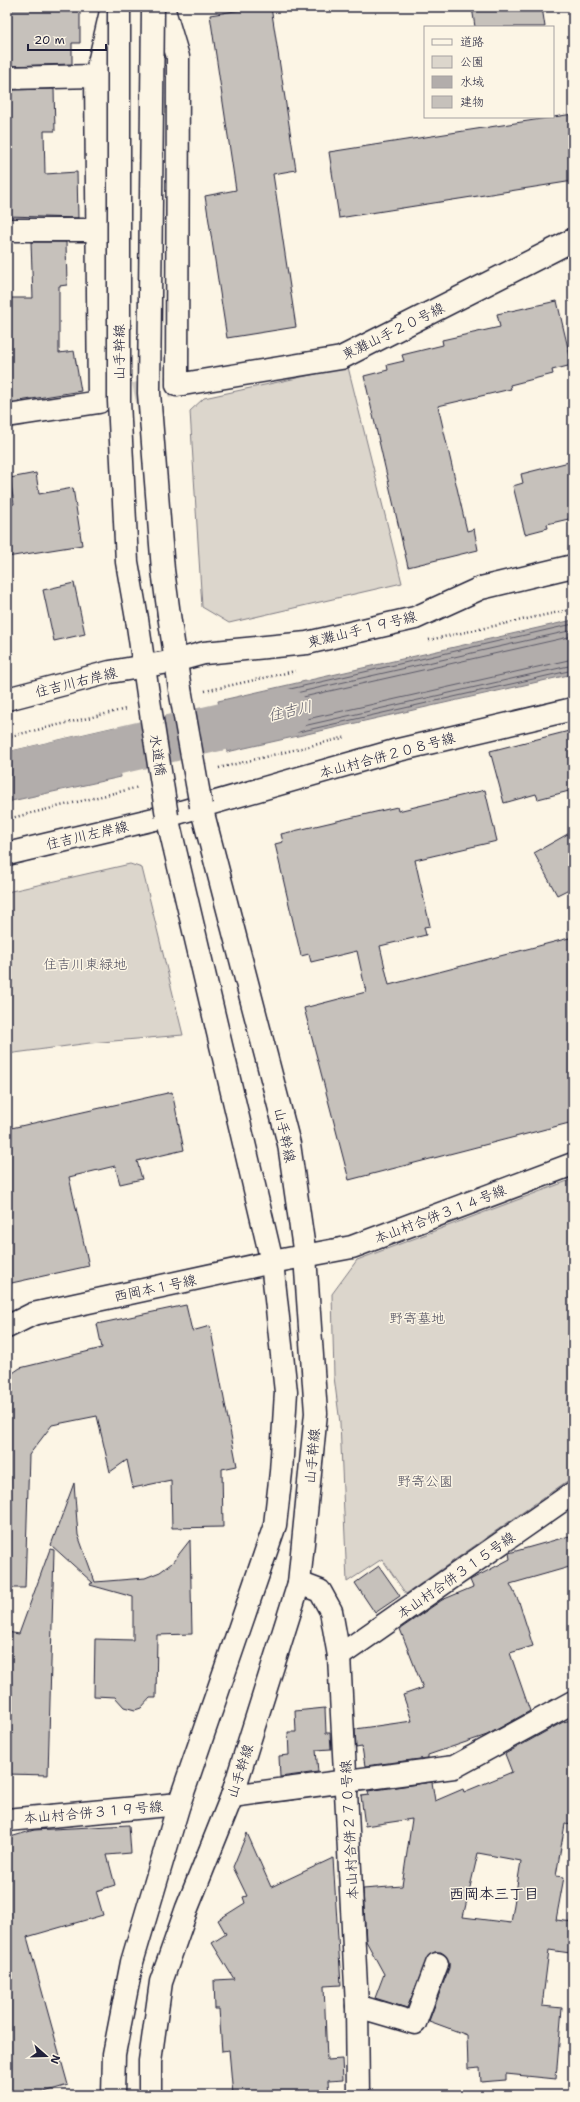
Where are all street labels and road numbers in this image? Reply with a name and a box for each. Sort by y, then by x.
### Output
street label: 東灘山手２０号線 [339,298,447,364]
street label: 山手幹線 [110,324,128,380]
street label: 東灘山手１９号線 [305,607,419,651]
street label: 住吉川右岸線 [33,663,119,701]
street label: 本山村合併２０８号線 [317,728,457,782]
street label: 水道橋 [146,733,170,777]
street label: 住吉川左岸線 [44,817,130,853]
street label: 山手幹線 [270,1106,300,1164]
street label: 本山村合併３１４号線 [371,1181,509,1247]
street label: 西岡本１号線 [112,1270,198,1306]
street label: 山手幹線 [301,1427,323,1485]
street label: 本山村合併３１５号線 [393,1527,519,1623]
street label: 山手幹線 [223,1742,257,1800]
street label: 本山村合併２７０号線 [336,1760,362,1900]
street label: 本山村合併３１９号線 [22,1797,164,1827]

